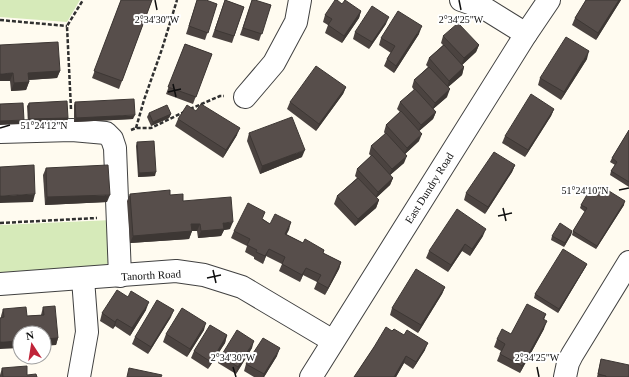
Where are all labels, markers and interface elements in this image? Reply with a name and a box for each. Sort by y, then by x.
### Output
text: 2°34'30"W [135,14,180,25]
text: 2°34'25"W [439,14,484,25]
text: 51°24'12"N [20,120,68,131]
street label: East Dundry Road [402,150,456,226]
text: 51°24'10"N [561,185,609,196]
street label: Tanorth Road [121,267,182,283]
north arrow [12,325,52,365]
text: N [25,329,35,342]
text: 2°34'30"W [211,352,256,363]
text: 2°34'25"W [515,352,560,363]

